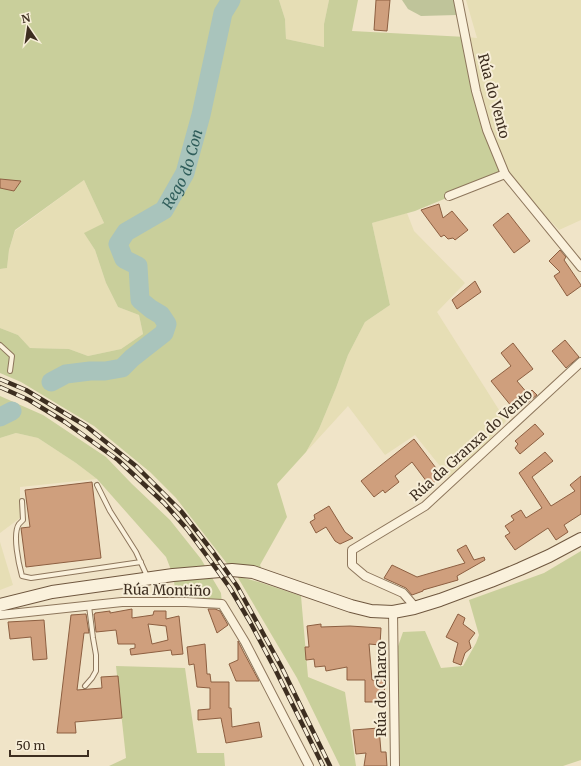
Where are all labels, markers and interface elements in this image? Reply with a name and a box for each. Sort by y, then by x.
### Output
north arrow [8,8,48,48]
text: N [20,10,32,26]
street label: Rúa do Vento [474,51,514,141]
water label: Rego do Con [157,127,206,212]
street label: Rúa da Granxa do Vento [406,385,536,505]
street label: Rúa Montiño [123,580,211,600]
street label: Rúa do Charco [372,641,390,737]
scale bar [10,732,88,758]
text: 50 m [16,738,45,753]

